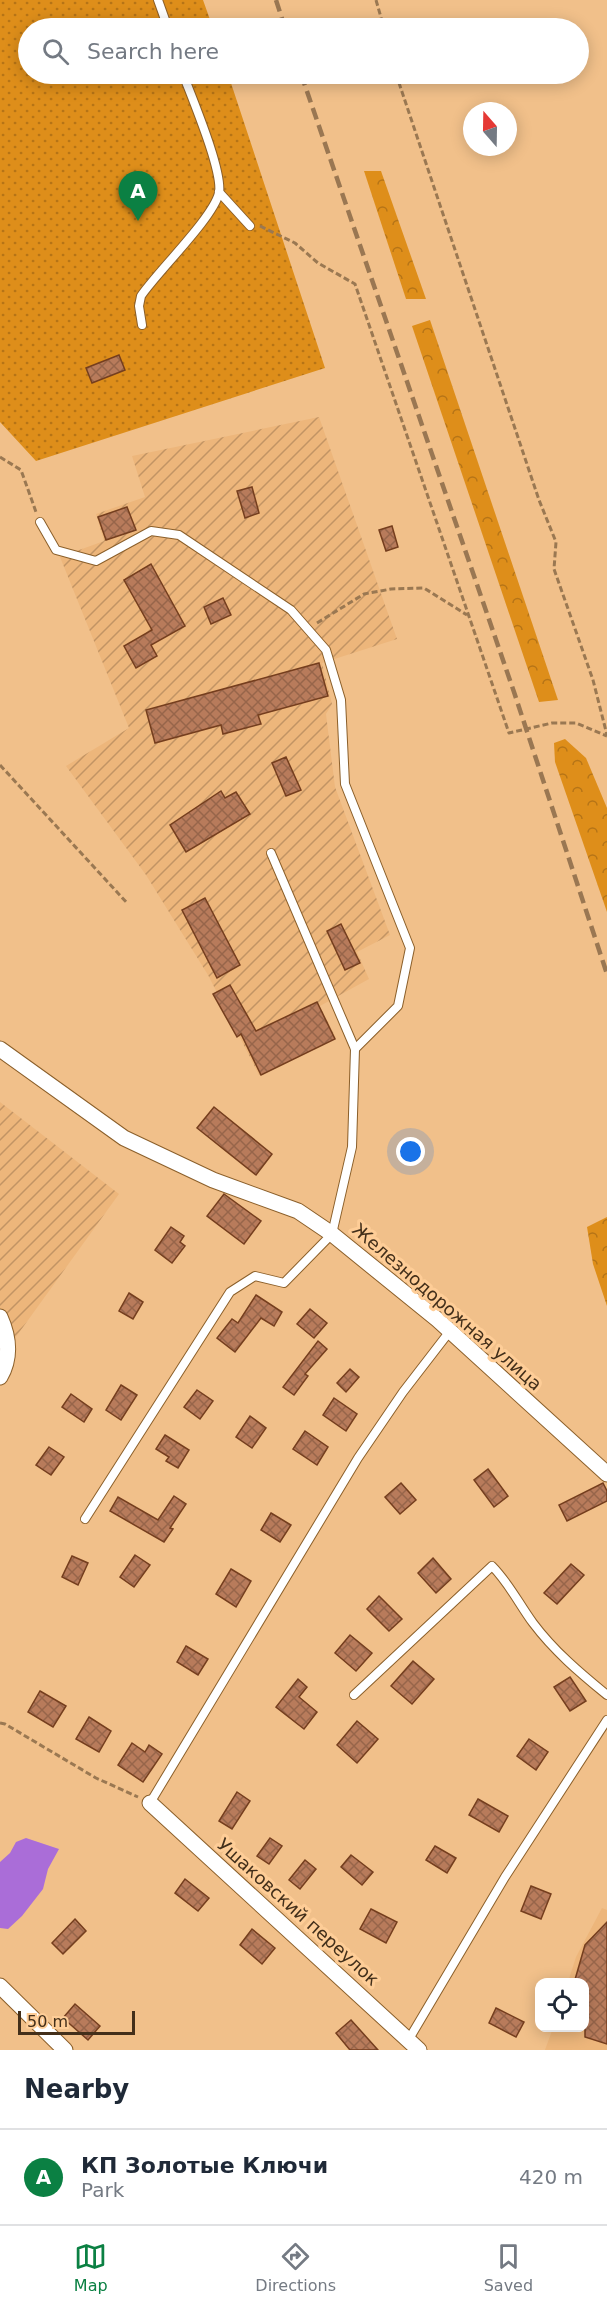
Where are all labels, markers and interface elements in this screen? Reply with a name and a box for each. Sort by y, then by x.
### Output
search box [18,18,589,84]
icon: search [39,35,72,68]
text: Search here [87,39,219,64]
north arrow [463,102,517,156]
pin: A [118,172,158,221]
your location [396,1137,425,1166]
street label: Железнодорожная улица [348,1219,546,1395]
street label: Ушаковский переулок [213,1833,384,1990]
map controls [535,1978,589,2032]
button: locate [535,1978,589,2032]
scale bar [18,2008,135,2036]
text: 50 m [27,2012,68,2031]
text: Nearby [24,2074,129,2104]
text: КП Золотые Ключи [81,2153,328,2178]
text: A [36,2165,51,2189]
text: 420 m [519,2165,583,2189]
text: Park [81,2178,124,2202]
tab: Map [74,2240,108,2295]
tab: Directions [255,2240,336,2295]
tab: Saved [484,2240,533,2295]

